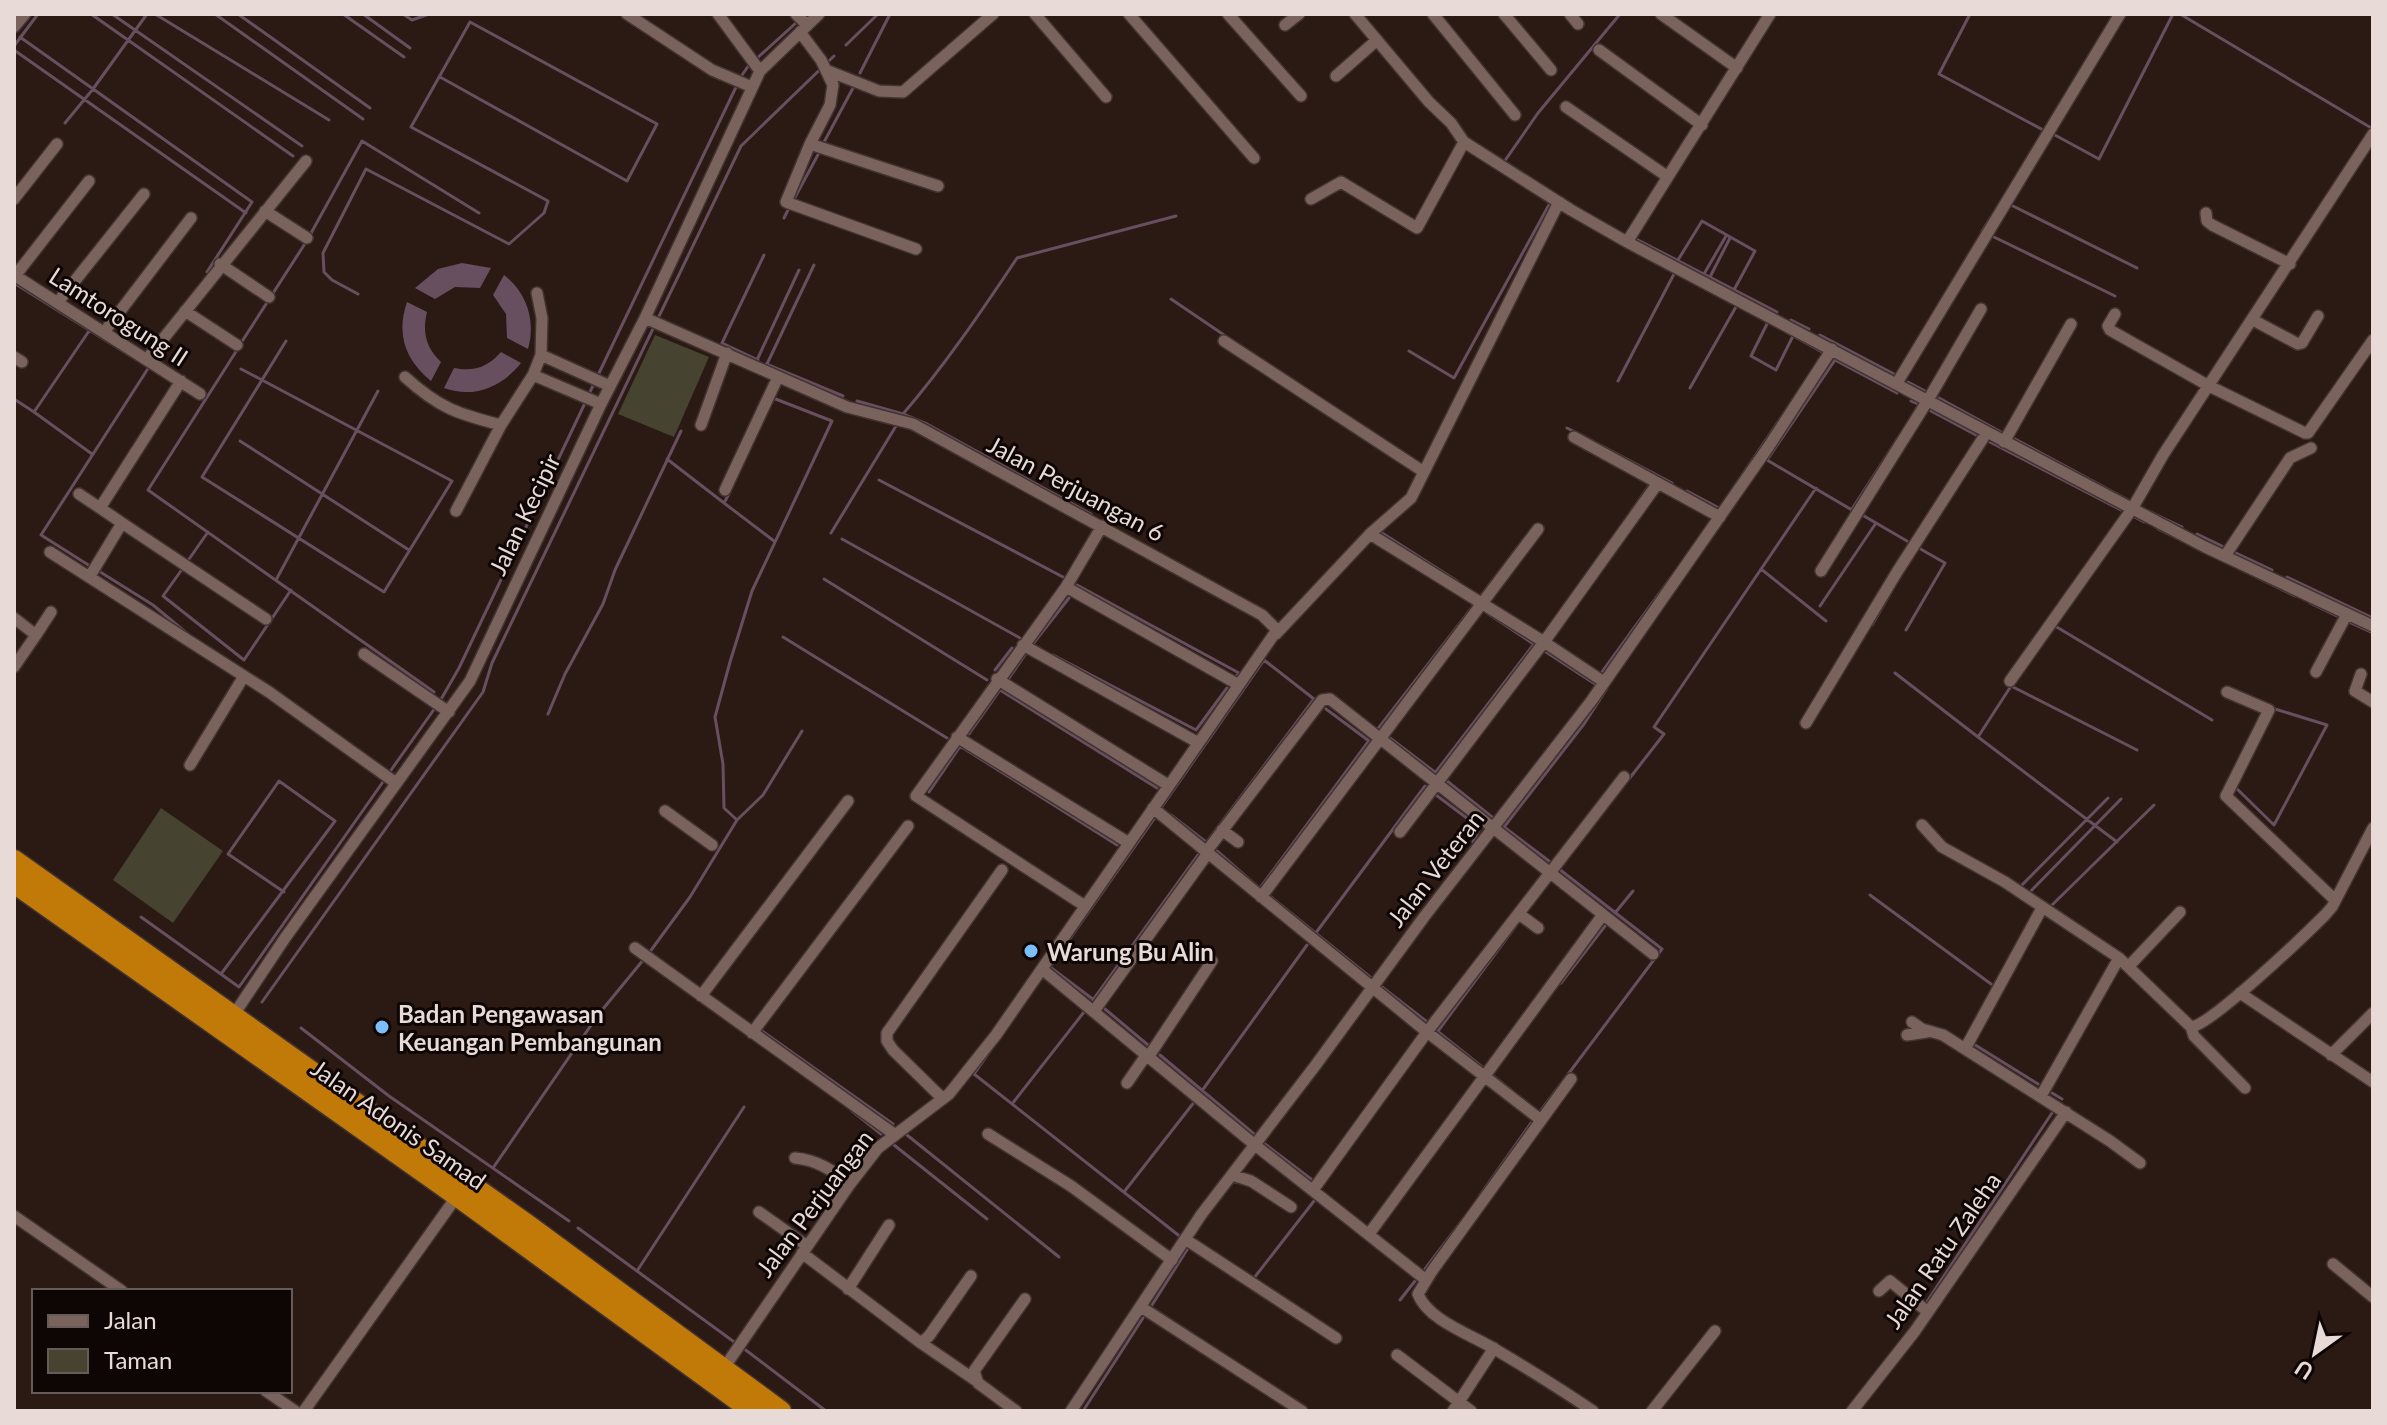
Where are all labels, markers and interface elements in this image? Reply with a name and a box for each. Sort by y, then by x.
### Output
street label: Lamtorogung II [44,261,194,371]
street label: Jalan Perjuangan 6 [983,429,1169,547]
street label: Jalan Kecipir [482,448,566,579]
street label: Jalan Veteran [1380,804,1490,932]
place label: Warung Bu Alin [1047,937,1214,966]
marker: Warung Bu Alin [1022,942,1040,960]
place label: Badan Pengawasan Keuangan Pembangunan [398,999,662,1056]
marker: Badan Pengawasan Keuangan Pembangunan [373,1018,391,1036]
street label: Jalan Adonis Samad [306,1053,492,1195]
street label: Jalan Perjuangan [749,1124,879,1282]
street label: Jalan Ratu Zaleha [1878,1167,2006,1333]
legend [32,1289,292,1393]
text: Jalan [104,1305,157,1334]
north arrow [2275,1313,2355,1393]
text: Taman [104,1345,172,1374]
text: U [2290,1354,2318,1386]

